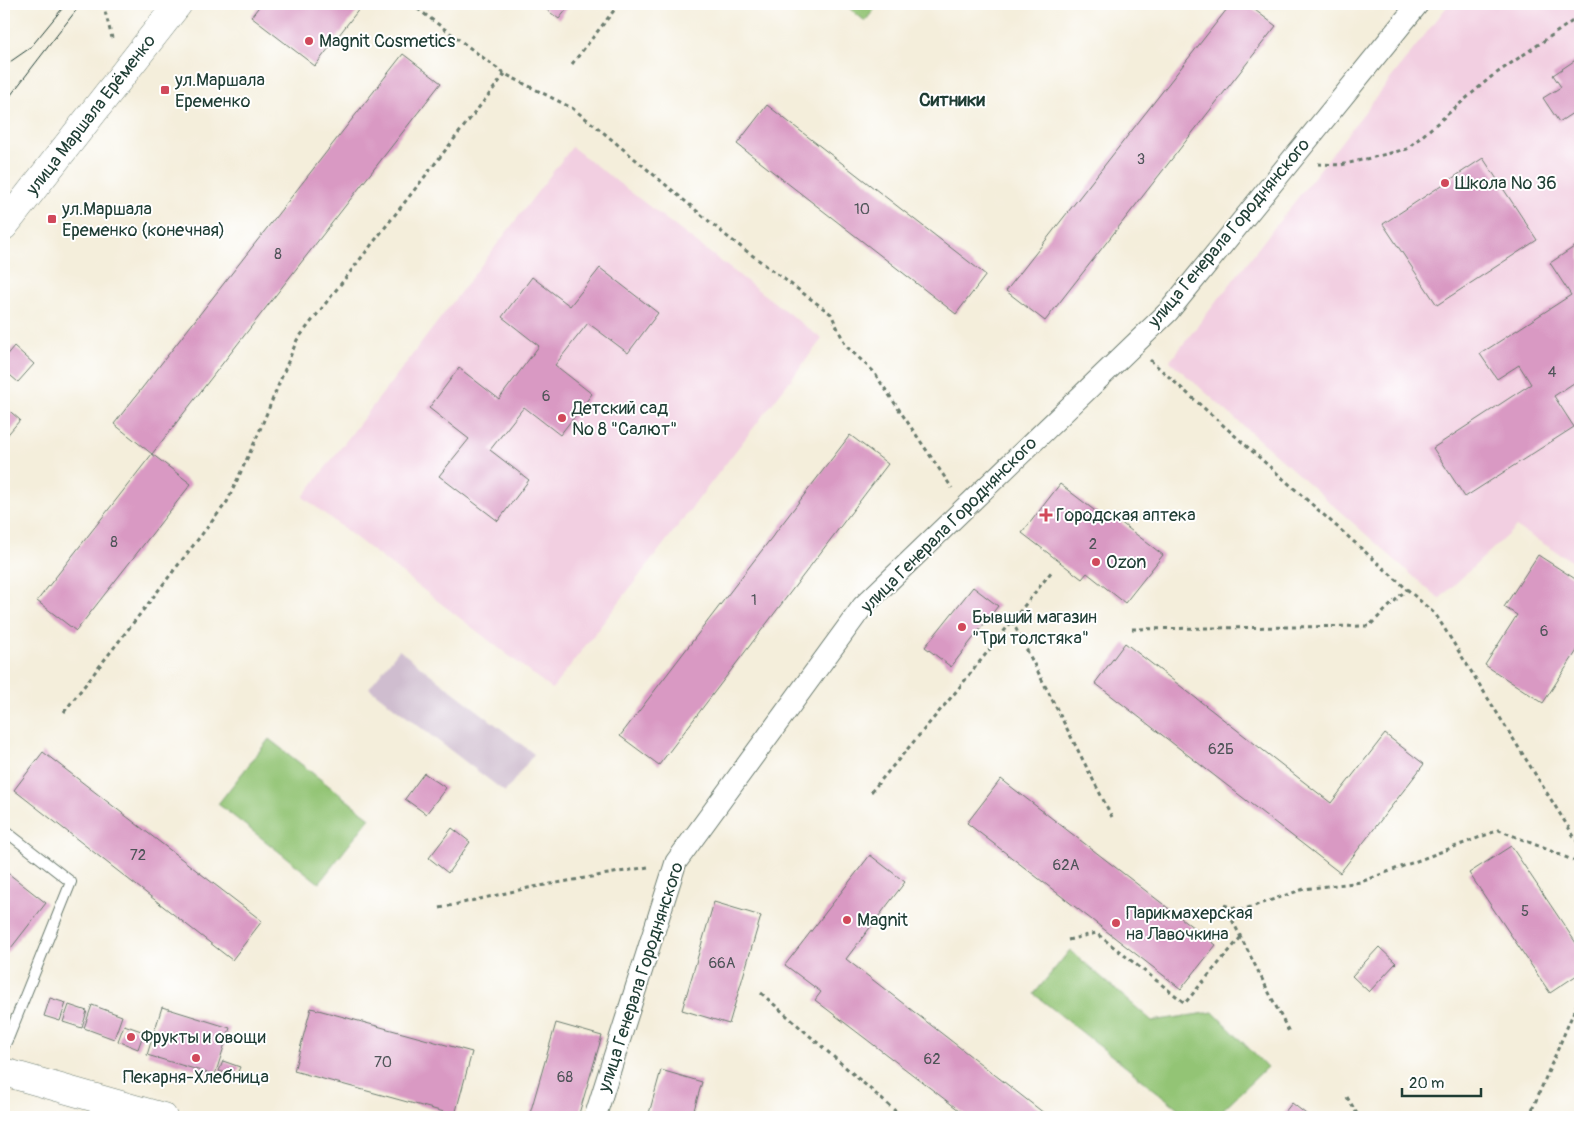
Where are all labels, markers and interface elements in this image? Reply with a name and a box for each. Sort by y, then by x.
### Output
street label: улица Маршала Ерёменко [20,30,161,201]
place label: Magnit Cosmetics [319,30,455,53]
marker: Magnit Cosmetics [303,35,315,47]
place label: ул.Маршала Еременко [174,69,265,113]
marker: ул.Маршала Еременко [159,84,171,96]
district label: Ситники [919,88,985,112]
street label: улица Генерала Городнянского [1142,133,1315,333]
house number: 3 [1137,150,1145,169]
place label: Школа № 36 [1455,172,1557,195]
marker: Школа № 36 [1439,177,1451,189]
place label: ул.Маршала Еременко (конечная) [61,198,225,242]
house number: 10 [854,200,870,219]
marker: ул.Маршала Еременко (конечная) [46,213,58,225]
house number: 8 [274,245,282,264]
house number: 4 [1548,363,1557,382]
house number: 6 [542,387,550,406]
place label: Детский сад № 8 "Салют" [571,397,677,441]
marker: Детский сад № 8 "Салют" [556,412,568,424]
street label: улица Генерала Городнянского [855,432,1042,619]
place label: Городская аптека [1056,504,1196,527]
marker: Городская аптека [1040,509,1052,521]
house number: 8 [110,533,118,552]
house number: 2 [1089,535,1097,554]
place label: Ozon [1106,551,1146,574]
marker: Ozon [1090,556,1102,568]
house number: 1 [751,591,757,610]
place label: Бывший магазин "Три толстяка" [972,606,1097,650]
marker: Бывший магазин "Три толстяка" [956,621,968,633]
house number: 6 [1540,622,1548,641]
house number: 62Б [1208,740,1234,759]
house number: 72 [130,846,146,865]
house number: 62А [1053,856,1080,875]
street label: улица Генерала Городнянского [593,859,689,1096]
place label: Парикмахерская на Лавочкина [1126,902,1253,946]
house number: 5 [1521,902,1529,921]
place label: Magnit [857,909,909,932]
marker: Magnit [841,914,853,926]
marker: Парикмахерская на Лавочкина [1110,917,1122,929]
house number: 66А [708,954,736,973]
place label: Фрукты и овощи [141,1026,266,1049]
marker: Фрукты и овощи [125,1031,137,1043]
house number: 62 [923,1050,941,1069]
marker: Пекарня-Хлебница [190,1052,202,1064]
house number: 70 [374,1053,392,1072]
place label: Пекарня-Хлебница [123,1066,269,1089]
scale bar [1402,1066,1480,1098]
house number: 68 [557,1068,574,1087]
text: 20 m [1409,1074,1444,1093]

